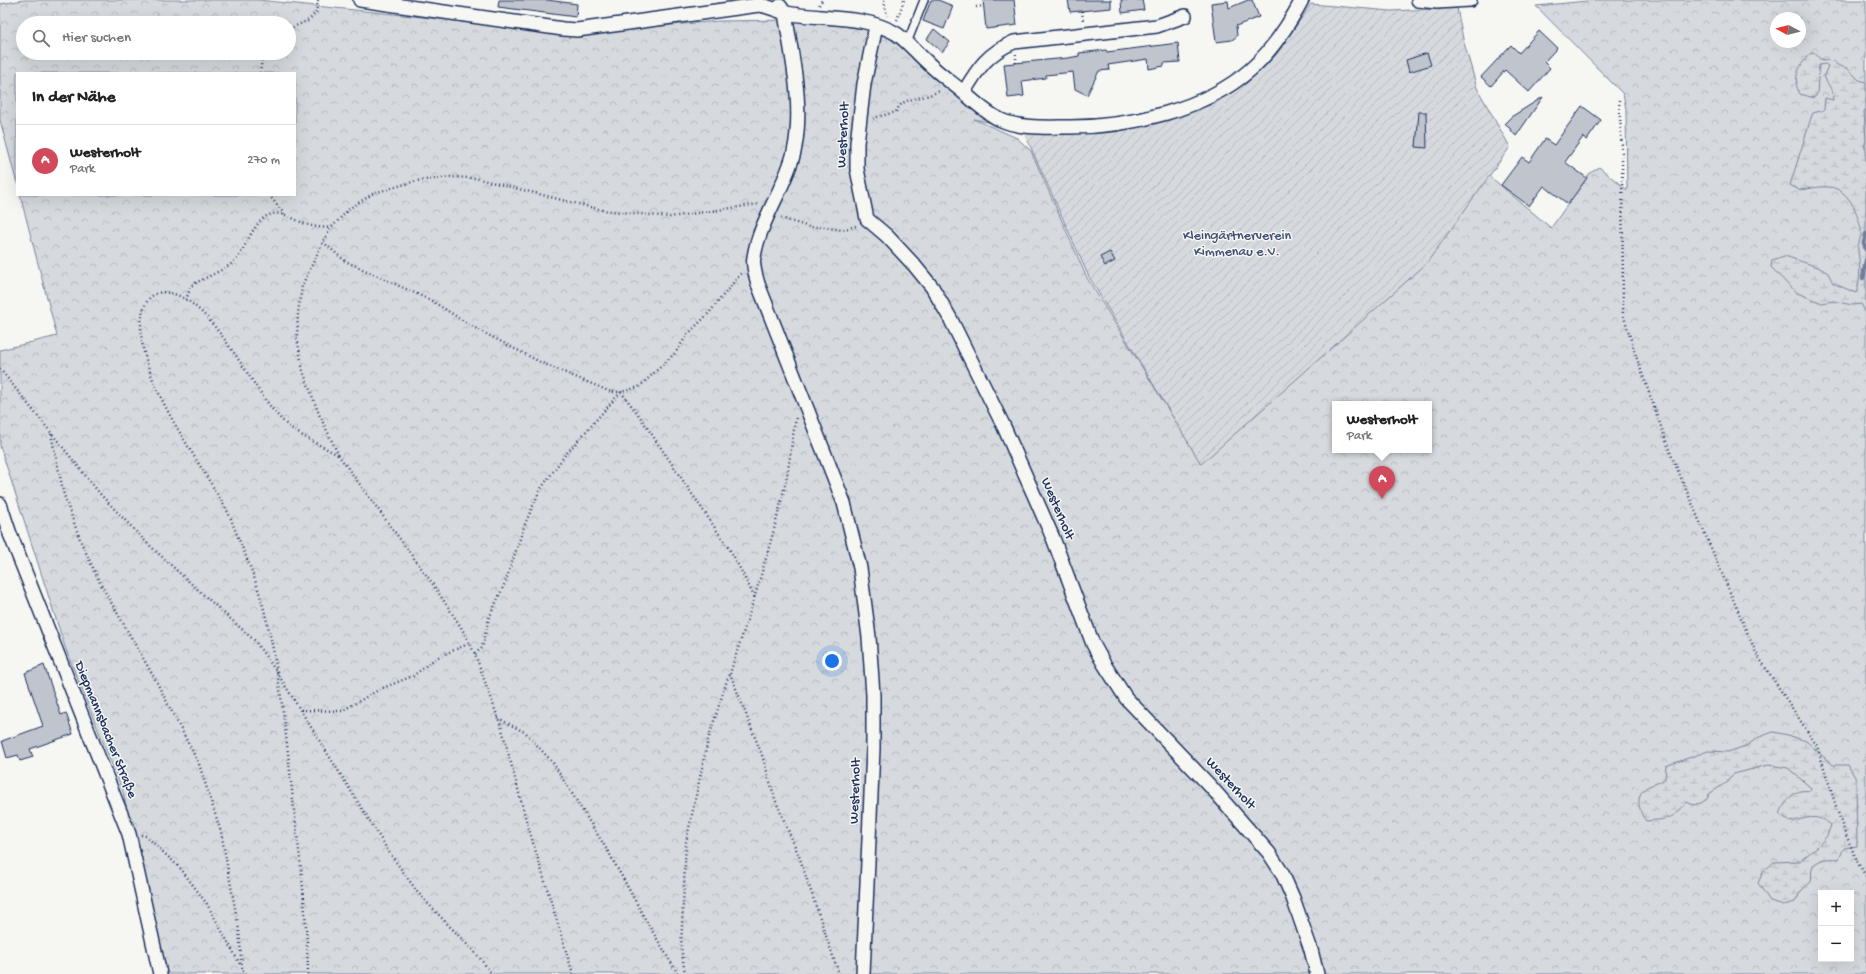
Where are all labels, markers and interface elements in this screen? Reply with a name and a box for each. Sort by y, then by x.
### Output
north arrow [1770,12,1806,48]
search box [16,16,296,60]
icon: search [30,27,52,49]
text: Hier suchen [62,29,131,47]
text: In der Nähe [32,88,115,108]
street label: Westerholt [834,100,854,168]
text: Westerholt [70,144,140,162]
text: A [41,153,49,168]
text: 270 m [247,153,280,168]
text: Park [70,162,95,177]
park label: Kleingärtnerverein Kimmenau e.V. [1183,228,1291,261]
popup [1332,401,1432,453]
text: Westerholt [1347,411,1417,429]
text: Park [1347,429,1372,444]
pin: A [1369,466,1395,499]
street label: Westerholt [1036,475,1078,544]
your location [822,651,842,671]
street label: Diepmannsbacher Straße [69,658,141,802]
street label: Westerholt [1201,754,1260,815]
street label: Westerholt [846,757,866,824]
map controls [1818,890,1854,962]
button: + [1818,890,1854,926]
button: − [1818,926,1854,962]

